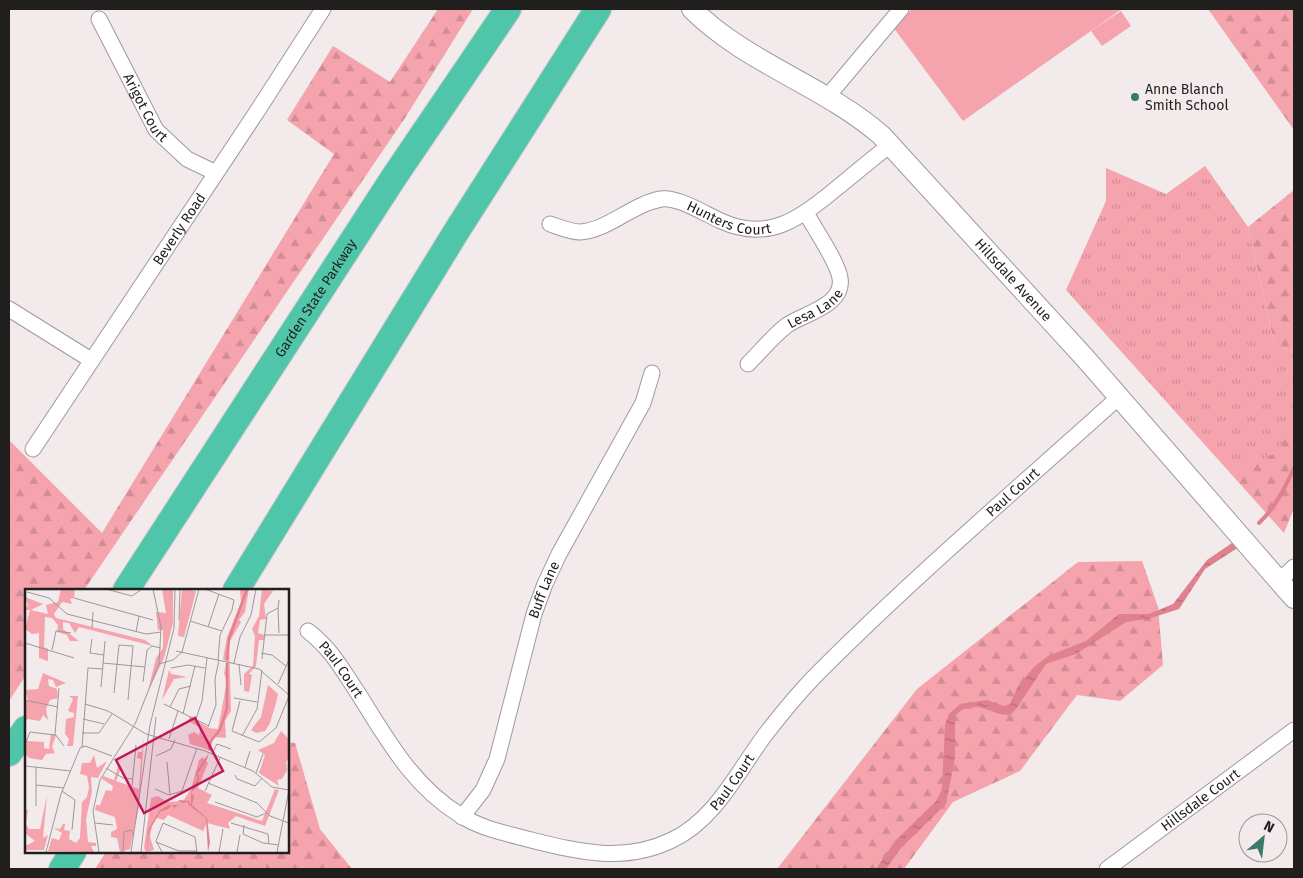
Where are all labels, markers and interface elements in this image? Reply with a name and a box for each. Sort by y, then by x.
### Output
street label: Arigot Court [120,70,172,146]
place label: Anne Blanch Smith School [1145,81,1229,114]
marker: Anne Blanch Smith School [1129,91,1141,103]
street label: Beverly Road [149,190,209,268]
street label: Hunters Court [684,197,773,238]
street label: Hillsdale Avenue [971,235,1056,325]
street label: Garden State Parkway [271,236,360,360]
street label: Lesa Lane [784,286,847,332]
street label: Paul Court [982,463,1043,520]
street label: Buff Lane [525,558,563,621]
inset map [25,589,289,853]
street label: Paul Court [316,637,368,701]
street label: Paul Court [706,750,758,814]
street label: Hillsdale Court [1157,764,1244,835]
north arrow [1238,813,1288,863]
text: N [1261,817,1277,837]

